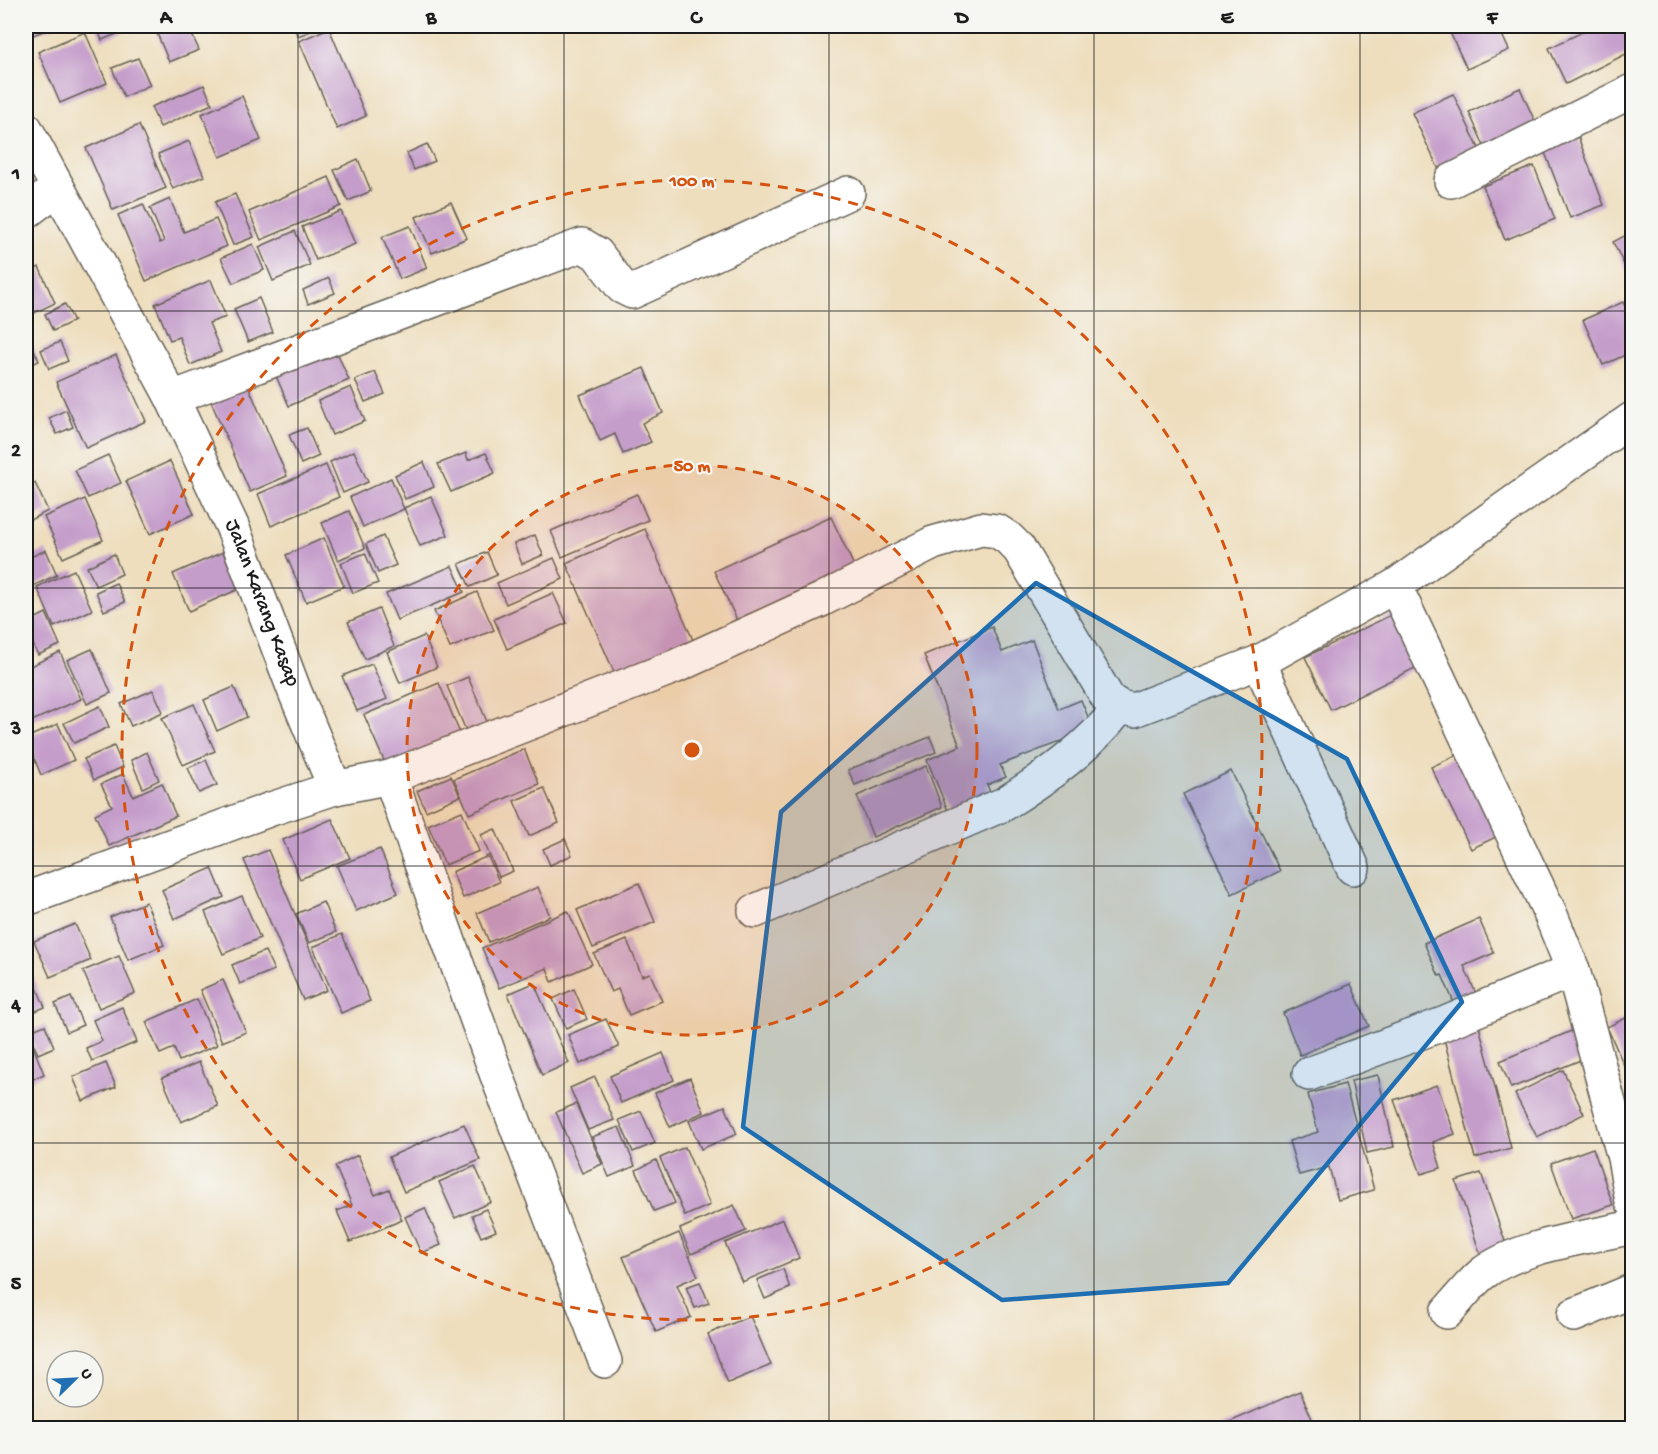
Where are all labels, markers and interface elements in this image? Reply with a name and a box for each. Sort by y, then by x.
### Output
text: A [159,8,174,31]
text: B [425,8,437,31]
text: C [690,8,704,31]
text: D [953,8,969,31]
text: E [1221,8,1235,31]
text: F [1486,8,1499,31]
text: 1 [11,164,20,187]
text: 100 m [669,172,715,193]
text: 2 [11,441,21,464]
text: 50 m [674,457,711,478]
street label: Jalan Karang Kasap [218,516,305,691]
text: 3 [10,719,21,742]
centre of rings [682,740,702,760]
text: 4 [10,996,21,1019]
text: 5 [11,1274,22,1297]
north arrow [45,1349,105,1409]
text: U [75,1366,96,1383]

